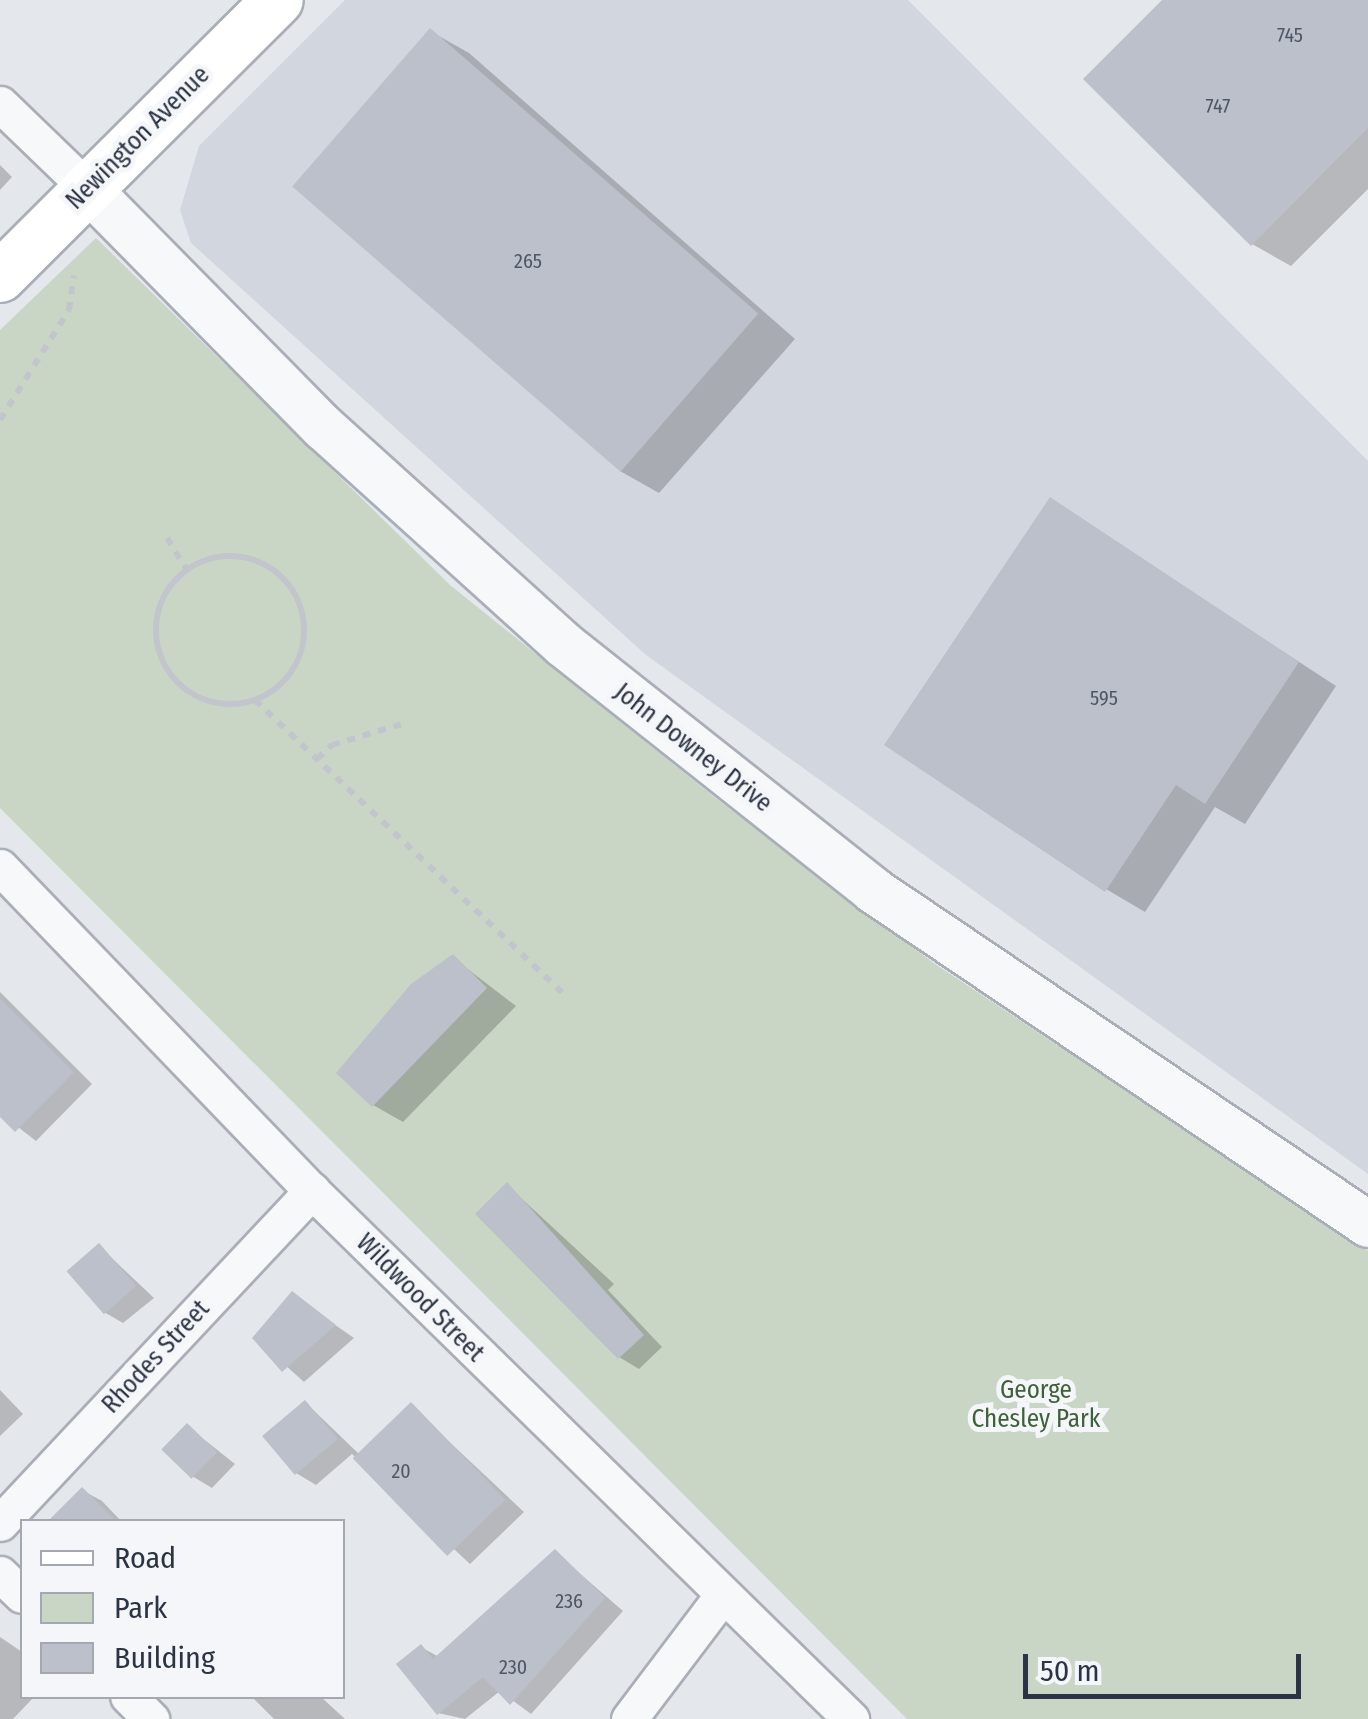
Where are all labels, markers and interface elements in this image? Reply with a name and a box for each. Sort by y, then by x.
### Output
house number: 745 [1277,23,1303,47]
street label: Newington Avenue [60,60,216,216]
house number: 747 [1206,94,1230,118]
house number: 265 [514,249,542,273]
street label: John Downey Drive [608,677,778,819]
house number: 595 [1090,686,1118,710]
street label: Wildwood Street [350,1228,490,1368]
street label: Rhodes Street [96,1294,216,1420]
park label: George Chesley Park [972,1376,1100,1435]
house number: 20 [391,1459,411,1483]
legend [20,1519,345,1699]
text: Road [114,1540,176,1576]
house number: 236 [555,1589,583,1613]
text: Park [114,1590,167,1626]
scale bar [1028,1634,1306,1696]
text: Building [114,1640,215,1676]
text: 50 m [1040,1653,1100,1689]
house number: 230 [499,1655,527,1679]

